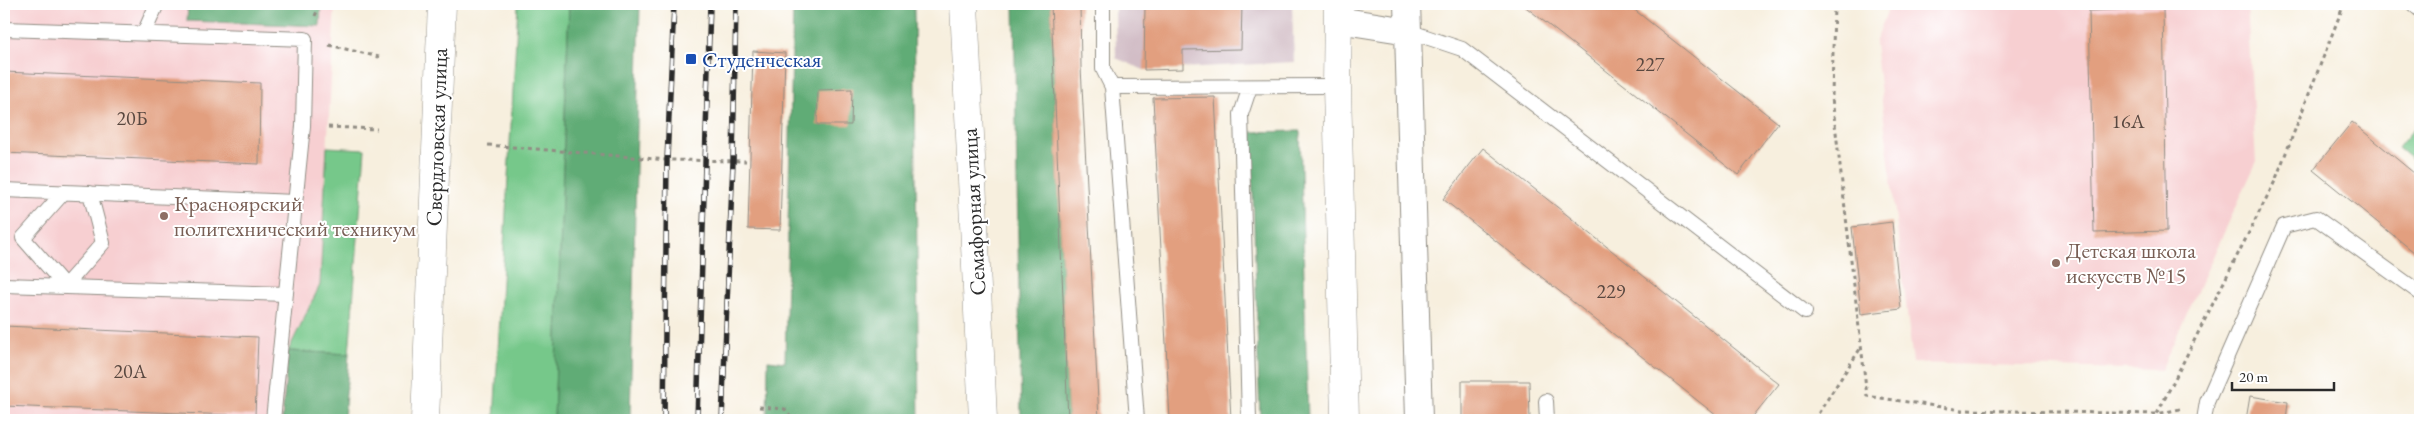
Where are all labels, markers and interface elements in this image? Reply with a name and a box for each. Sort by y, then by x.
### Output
place label: Студенческая [702,45,822,74]
street label: Свердловская улица [419,47,454,227]
house number: 227 [1636,51,1665,77]
marker: Студенческая [684,52,698,66]
house number: 20Б [117,105,148,131]
house number: 16А [2111,108,2145,134]
street label: Семафорная улица [955,127,992,297]
place label: Красноярский политехнический техникум [174,189,416,243]
marker: Красноярский политехнический техникум [158,210,170,222]
place label: Детская школа искусств №15 [2066,236,2196,290]
marker: Детская школа искусств №15 [2050,257,2062,269]
house number: 229 [1597,278,1626,304]
house number: 20А [113,358,147,384]
scale bar [2232,359,2334,391]
text: 20 m [2239,367,2268,386]

